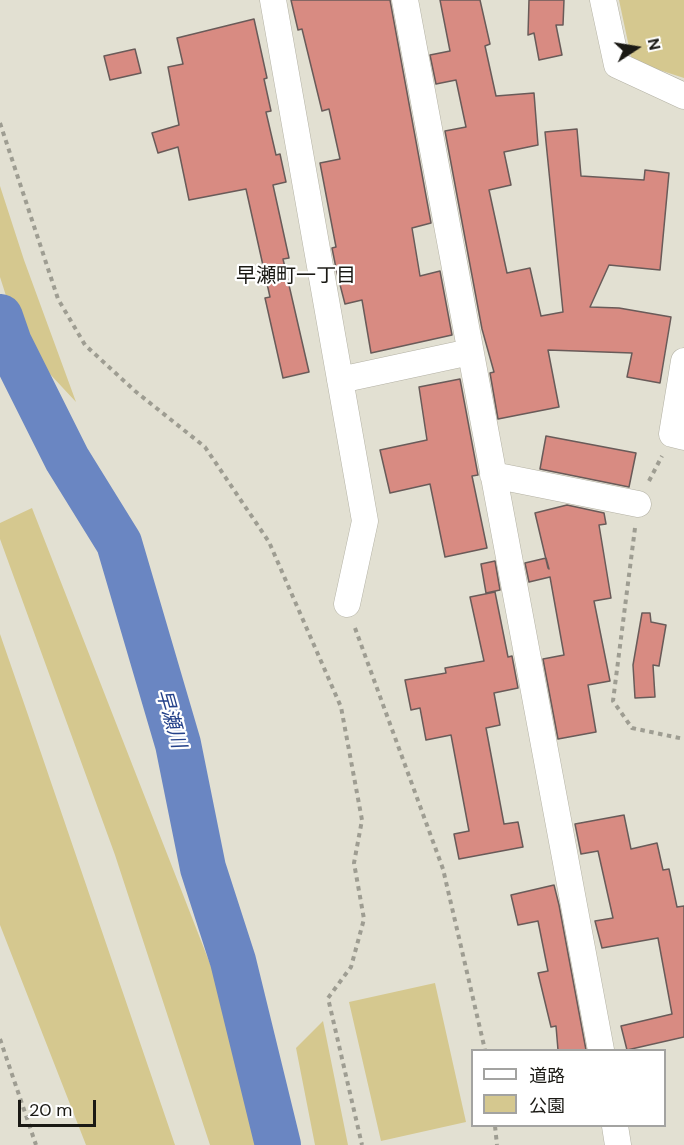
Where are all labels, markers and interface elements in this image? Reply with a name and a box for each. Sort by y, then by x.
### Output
north arrow [606,18,666,78]
text: N [643,36,666,52]
district label: 早瀬町一丁目 [236,265,356,289]
water label: 早瀬川 [150,687,190,751]
legend [471,1049,666,1127]
text: 道路 [529,1064,565,1088]
scale bar [21,1088,99,1126]
text: 公園 [529,1094,565,1118]
text: 20 m [29,1098,72,1122]

